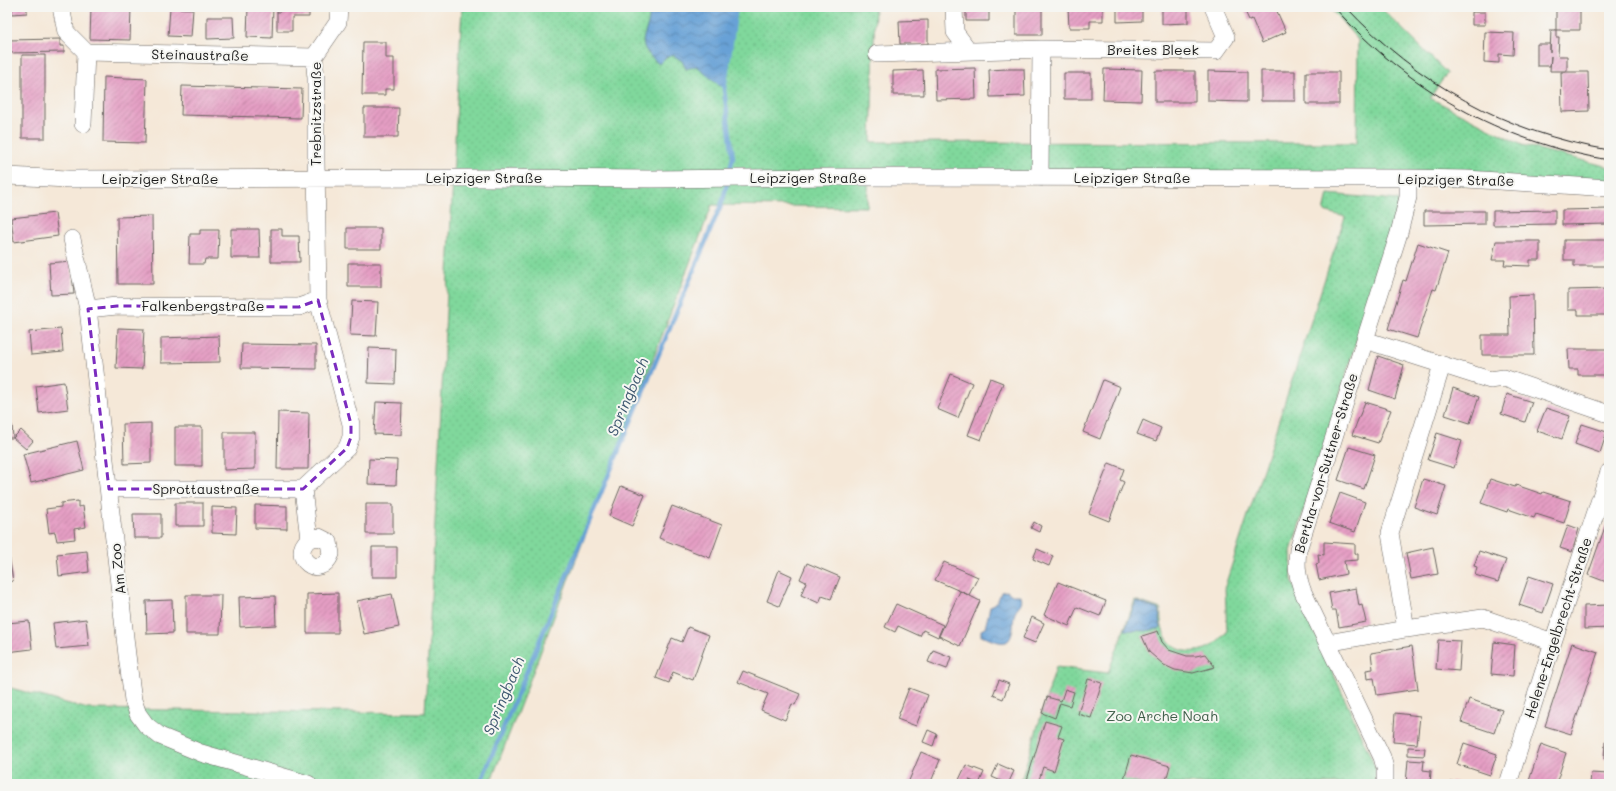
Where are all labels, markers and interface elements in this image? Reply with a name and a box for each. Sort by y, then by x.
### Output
street label: Breites Bleek [1107,40,1199,59]
street label: Steinaustraße [151,44,249,65]
street label: Trebnitzstraße [306,62,325,166]
street label: Leipziger Straße [426,168,542,187]
street label: Leipziger Straße [750,168,866,187]
street label: Leipziger Straße [1074,168,1190,187]
street label: Leipziger Straße [102,169,218,188]
street label: Leipziger Straße [1398,169,1514,190]
street label: Falkenbergstraße [142,296,264,315]
water label: Springbach [602,354,653,439]
street label: Bertha-von-Suttner-Straße [1289,371,1362,555]
street label: Sprottaustraße [153,479,259,498]
street label: Helene-Engelbrecht-Straße [1519,535,1596,721]
street label: Am Zoo [105,543,130,596]
water label: Springbach [478,653,529,738]
park label: Zoo Arche Noah [1106,706,1218,725]

